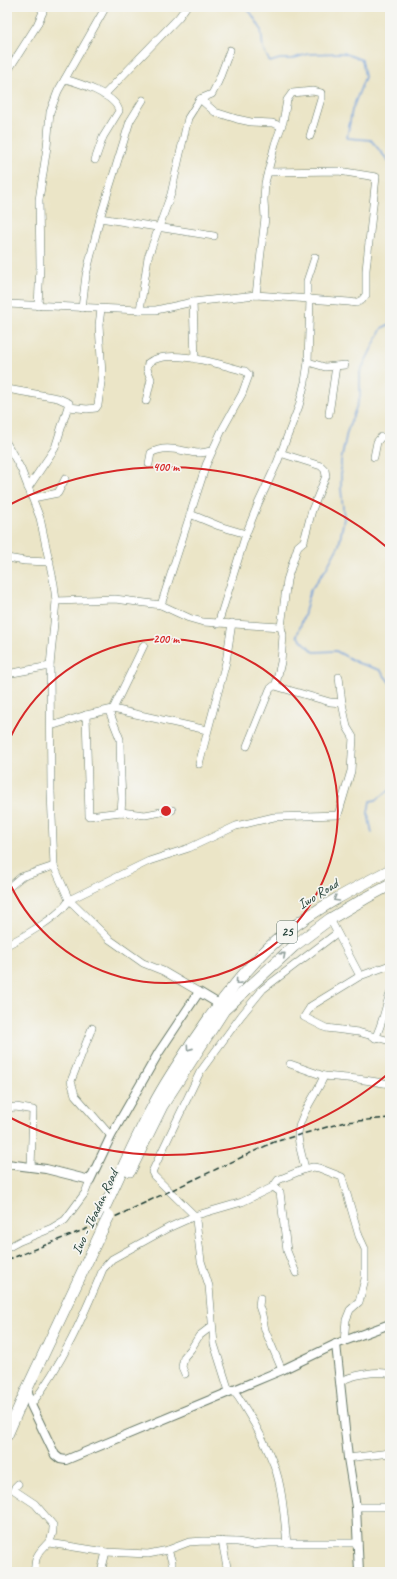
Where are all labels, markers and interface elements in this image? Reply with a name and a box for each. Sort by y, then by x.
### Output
text: 400 m [153,459,180,475]
text: 200 m [153,631,180,647]
centre of rings [159,804,173,818]
street label: Iwo Road [295,874,343,913]
one-way arrow [333,894,340,901]
road number: 25 [277,921,297,943]
one-way arrow [279,953,286,960]
one-way arrow [235,977,242,985]
one-way arrow [187,1043,194,1050]
street label: Iwo - Ibadan Road [68,1165,123,1257]

